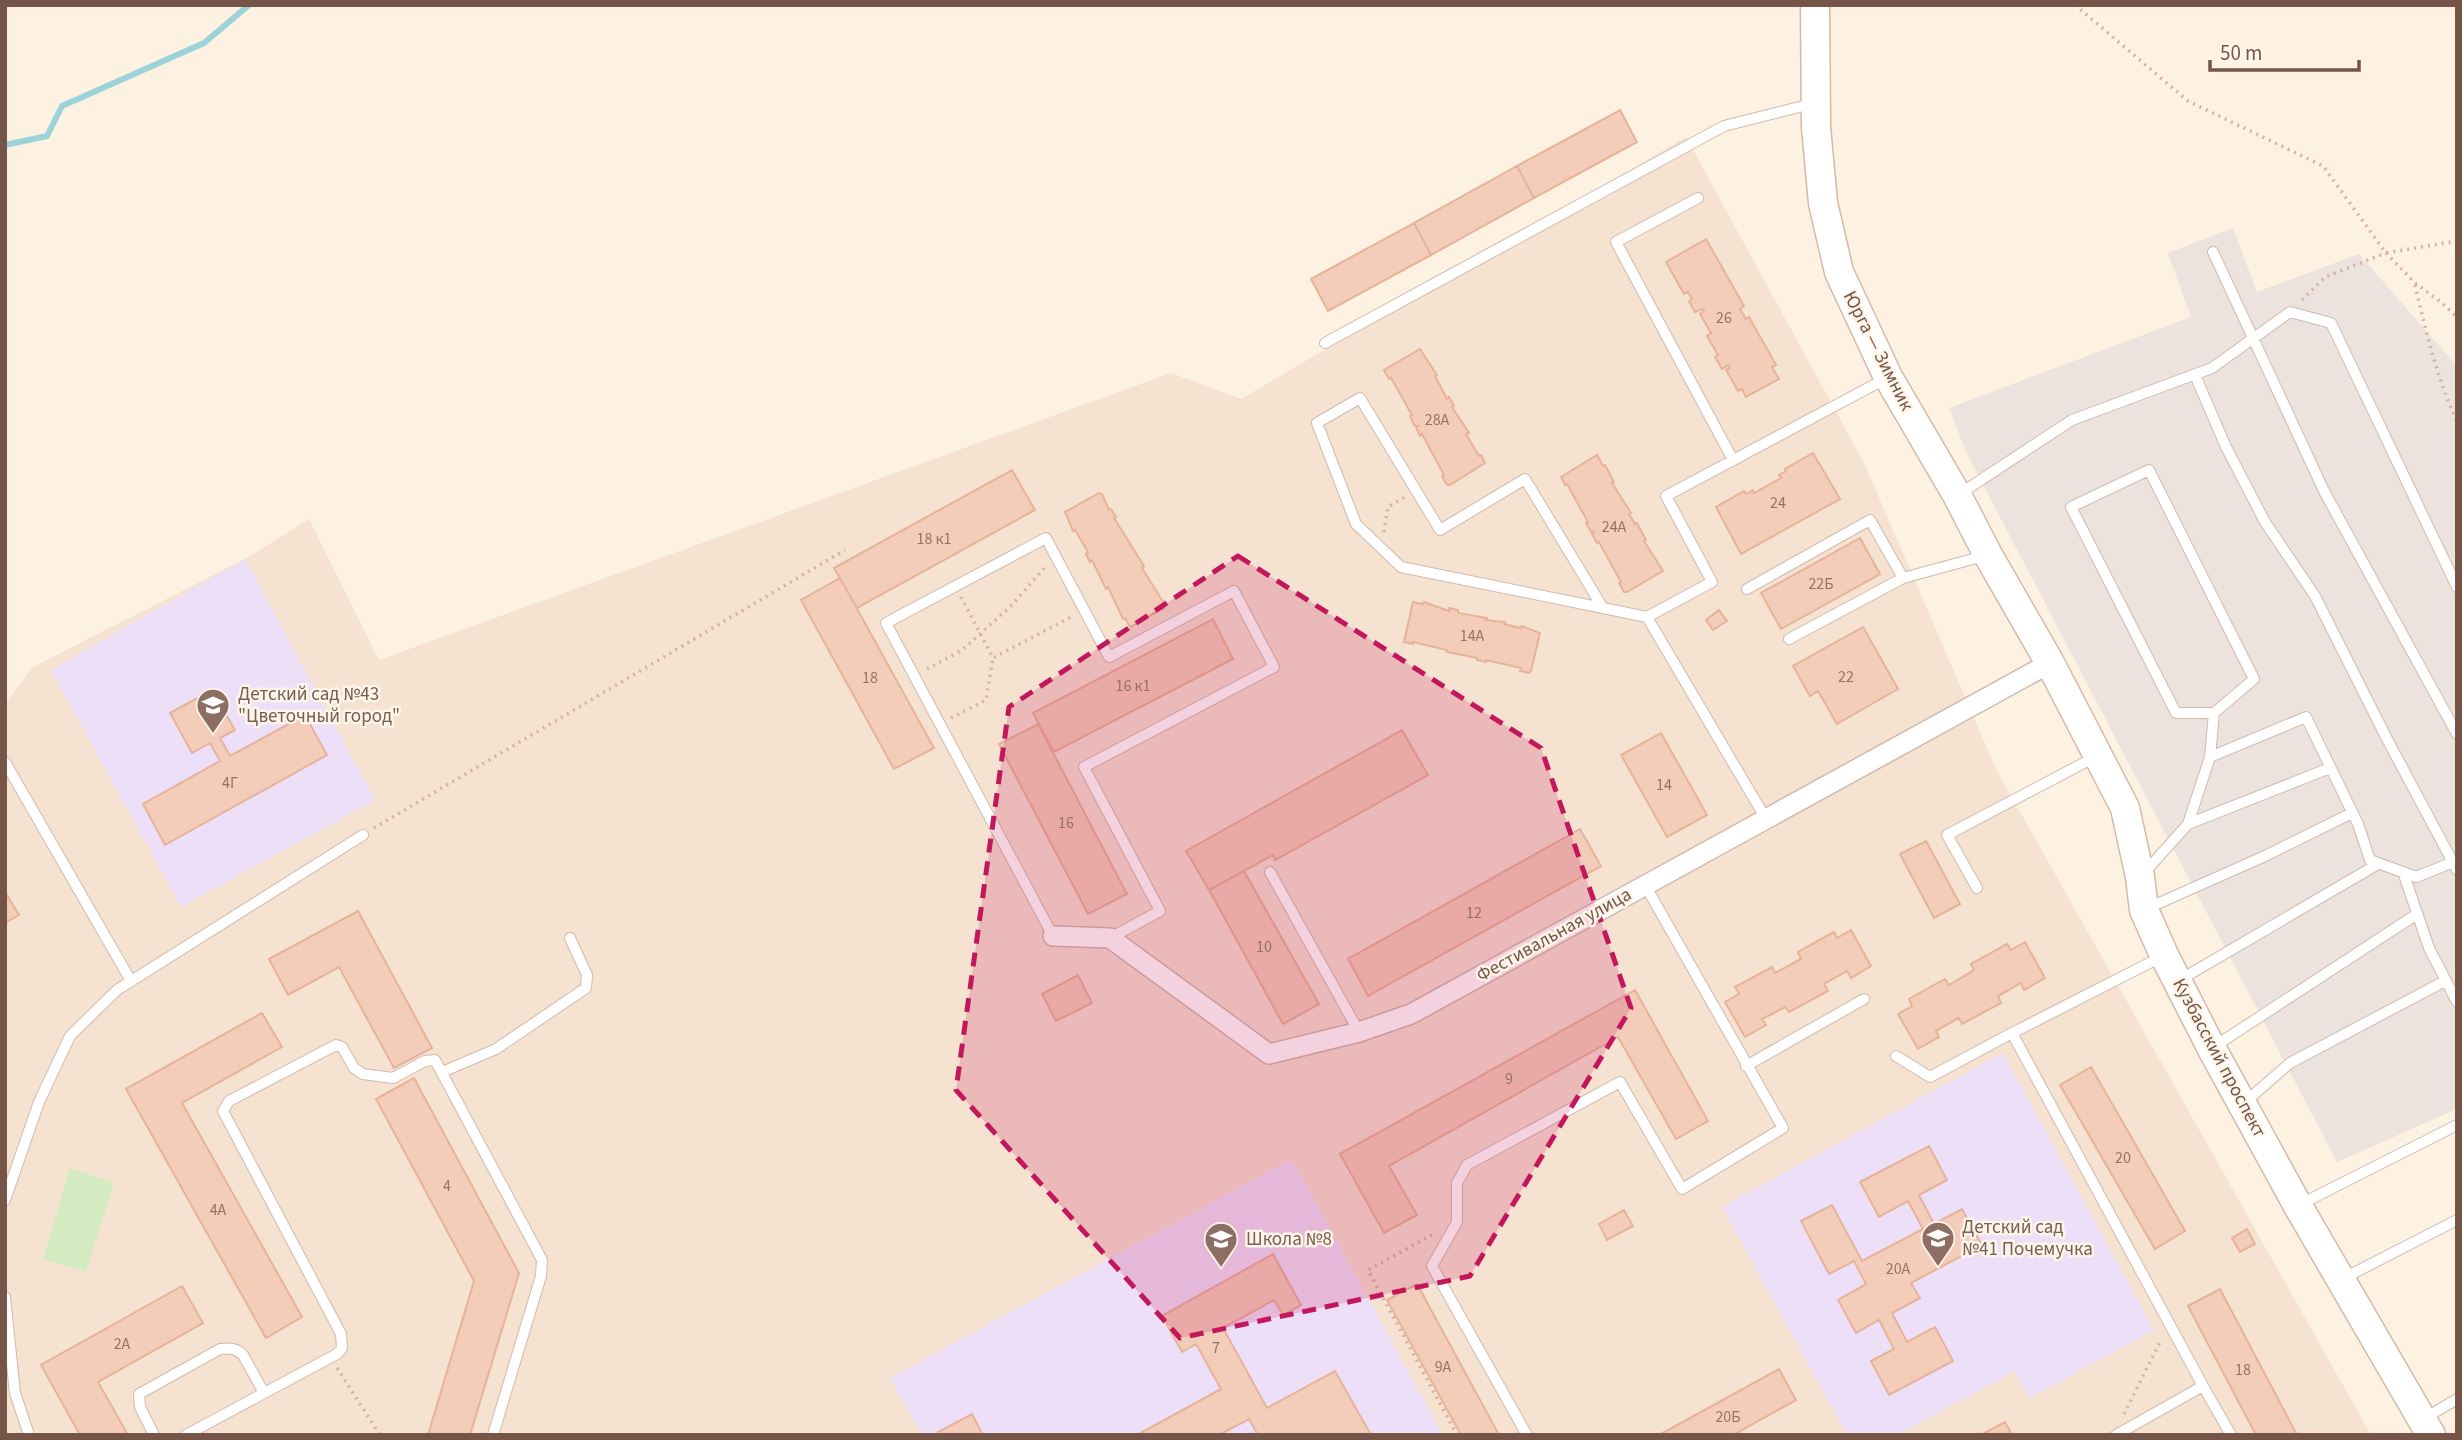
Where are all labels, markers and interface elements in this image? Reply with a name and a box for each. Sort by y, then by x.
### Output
scale bar [2210,28,2359,72]
text: 50 m [2220,38,2262,68]
street label: Юрга — Зимник [1836,286,1920,416]
house number: 26 [1716,307,1732,329]
house number: 28А [1425,409,1450,431]
house number: 24 [1770,492,1786,514]
house number: 24А [1602,516,1627,538]
house number: 18 к1 [917,528,952,550]
house number: 22Б [1808,573,1834,595]
house number: 14А [1460,625,1485,647]
house number: 22 [1838,666,1854,688]
house number: 18 [862,667,878,689]
house number: 16 к1 [1116,675,1151,697]
place label: Детский сад №43 "Цветочный город" [238,681,400,730]
school or university icon: Детский сад №43 "Цветочный город" [194,686,232,735]
house number: 4Г [222,772,238,794]
house number: 14 [1656,774,1672,796]
house number: 16 [1058,812,1074,834]
street label: Фестивальная улица [1472,881,1636,989]
house number: 12 [1466,902,1482,924]
house number: 10 [1256,936,1272,958]
street label: Кузбасский проспект [2166,974,2273,1143]
house number: 9 [1505,1068,1513,1090]
house number: 20 [2115,1147,2131,1169]
house number: 4 [443,1175,451,1197]
house number: 4А [210,1199,227,1221]
place label: Детский сад №41 Почемучка [1962,1214,2093,1263]
school or university icon: Детский сад №41 Почемучка [1919,1219,1957,1268]
school or university icon: Школа №8 [1202,1220,1240,1269]
place label: Школа №8 [1246,1226,1332,1253]
house number: 20А [1886,1258,1911,1280]
house number: 2А [114,1333,131,1355]
house number: 7 [1212,1337,1220,1359]
house number: 9А [1435,1356,1452,1378]
house number: 18 [2235,1359,2251,1381]
house number: 20Б [1715,1406,1741,1428]

